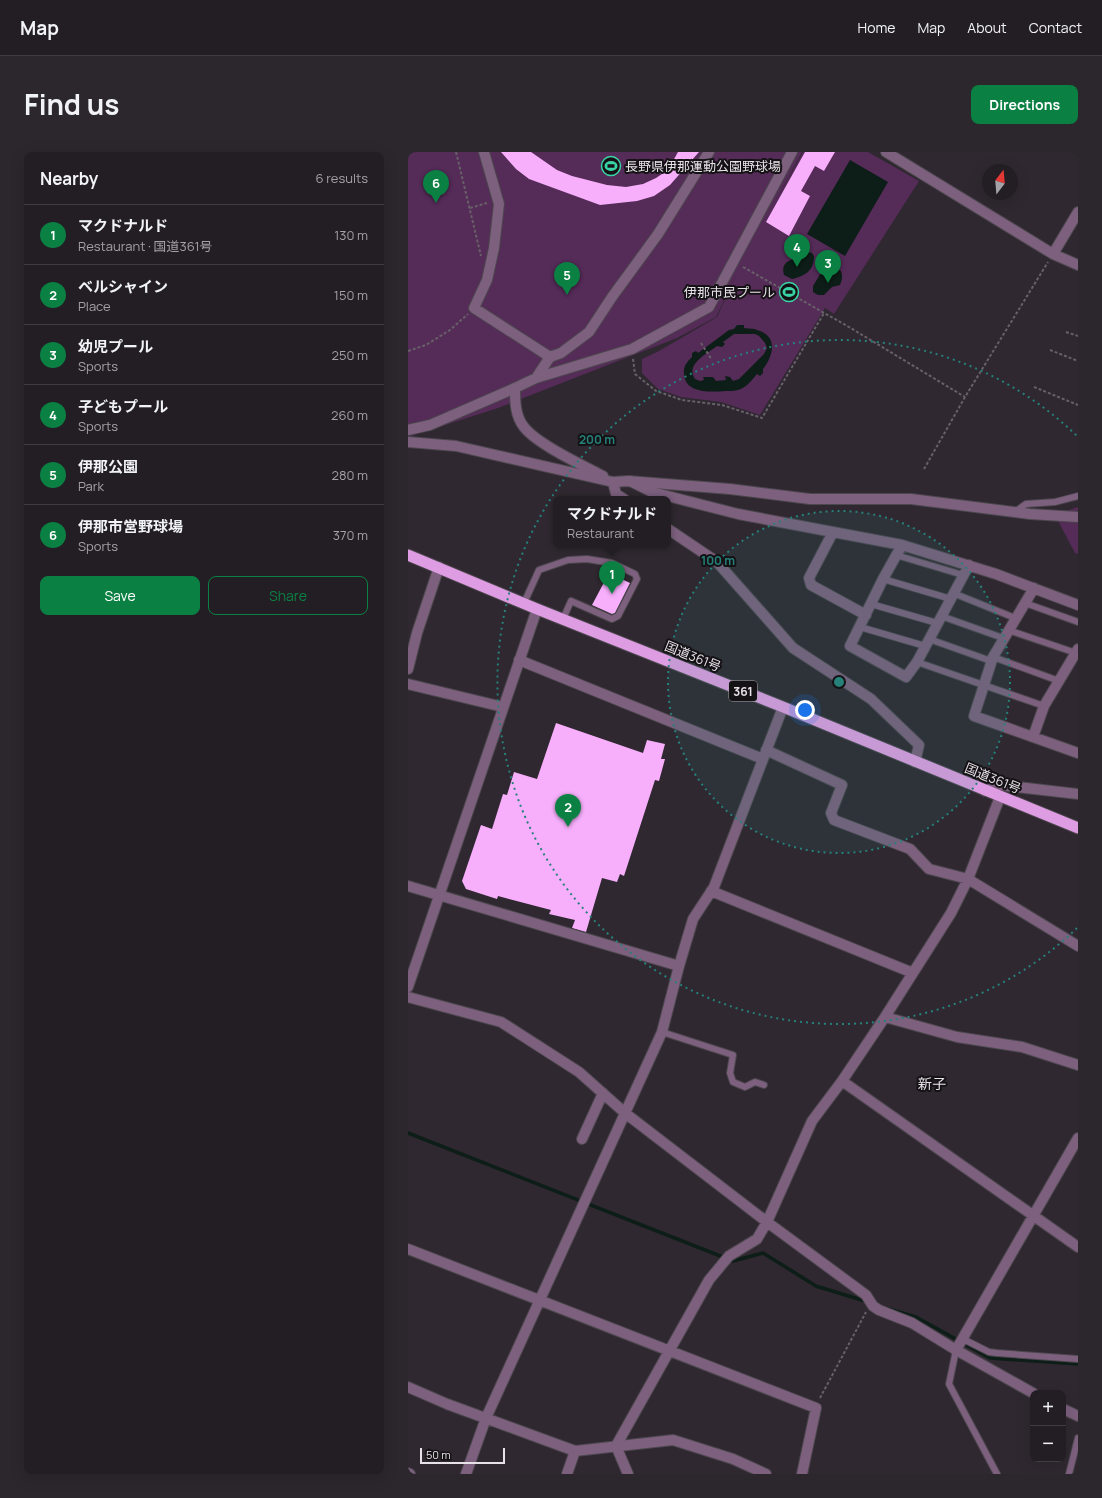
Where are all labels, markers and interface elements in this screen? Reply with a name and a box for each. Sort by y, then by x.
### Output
text: Map [20,15,59,41]
text: Home [858,18,895,37]
text: Map [917,18,945,37]
text: About [967,18,1007,37]
text: Contact [1029,18,1082,37]
text: Find us [24,85,119,123]
button: Directions [971,85,1078,124]
sports icon: 長野県伊那運動公園野球場 [600,155,622,177]
place label: 長野県伊那運動公園野球場 [625,157,781,175]
north arrow [982,164,1018,200]
text: Nearby [40,167,98,190]
text: 6 results [316,169,368,187]
pin: 6 [423,170,449,203]
text: マクドナルド [78,215,168,236]
text: 1 [50,226,56,244]
text: 130 m [334,226,368,244]
pin: 4 [784,234,810,267]
text: Restaurant · 国道361号 [78,237,213,255]
pin: 3 [815,250,841,283]
pin: 5 [554,262,580,295]
text: ベルシャイン [78,276,168,297]
sports icon: 伊那市民プール [778,281,800,303]
place label: 伊那市民プール [684,283,775,301]
text: 2 [49,286,57,304]
text: 150 m [334,286,368,304]
text: Place [78,297,111,315]
text: 幼児プール [78,336,153,357]
text: 3 [49,346,57,364]
text: 250 m [332,346,368,364]
text: Sports [78,357,118,375]
text: 子どもプール [78,396,168,417]
text: 4 [49,406,57,424]
text: 260 m [331,406,368,424]
text: Sports [78,417,118,435]
text: 200 m [579,431,615,448]
text: 伊那公園 [78,456,138,477]
text: 5 [49,466,57,484]
text: 280 m [331,466,368,484]
text: Park [78,477,104,495]
popup [553,496,671,548]
text: マクドナルド [567,503,657,524]
text: 伊那市営野球場 [78,516,183,537]
text: Restaurant [567,524,634,542]
text: 6 [49,526,57,544]
text: 370 m [333,526,368,544]
text: Sports [78,537,118,555]
text: 100 m [701,552,735,569]
pin: 1 [599,561,625,594]
button: Save [40,576,200,615]
button: Share [208,576,368,615]
street label: 国道361号 [662,637,724,675]
centre of rings [832,675,846,689]
road number: 361 [729,681,757,701]
your location [795,700,815,720]
street label: 国道361号 [962,759,1024,797]
pin: 2 [555,794,581,827]
district label: 新子 [918,1074,946,1093]
map controls [1030,1390,1066,1462]
button: + [1030,1390,1066,1426]
button: − [1030,1426,1066,1462]
scale bar [420,1446,505,1465]
text: 50 m [426,1447,451,1462]

